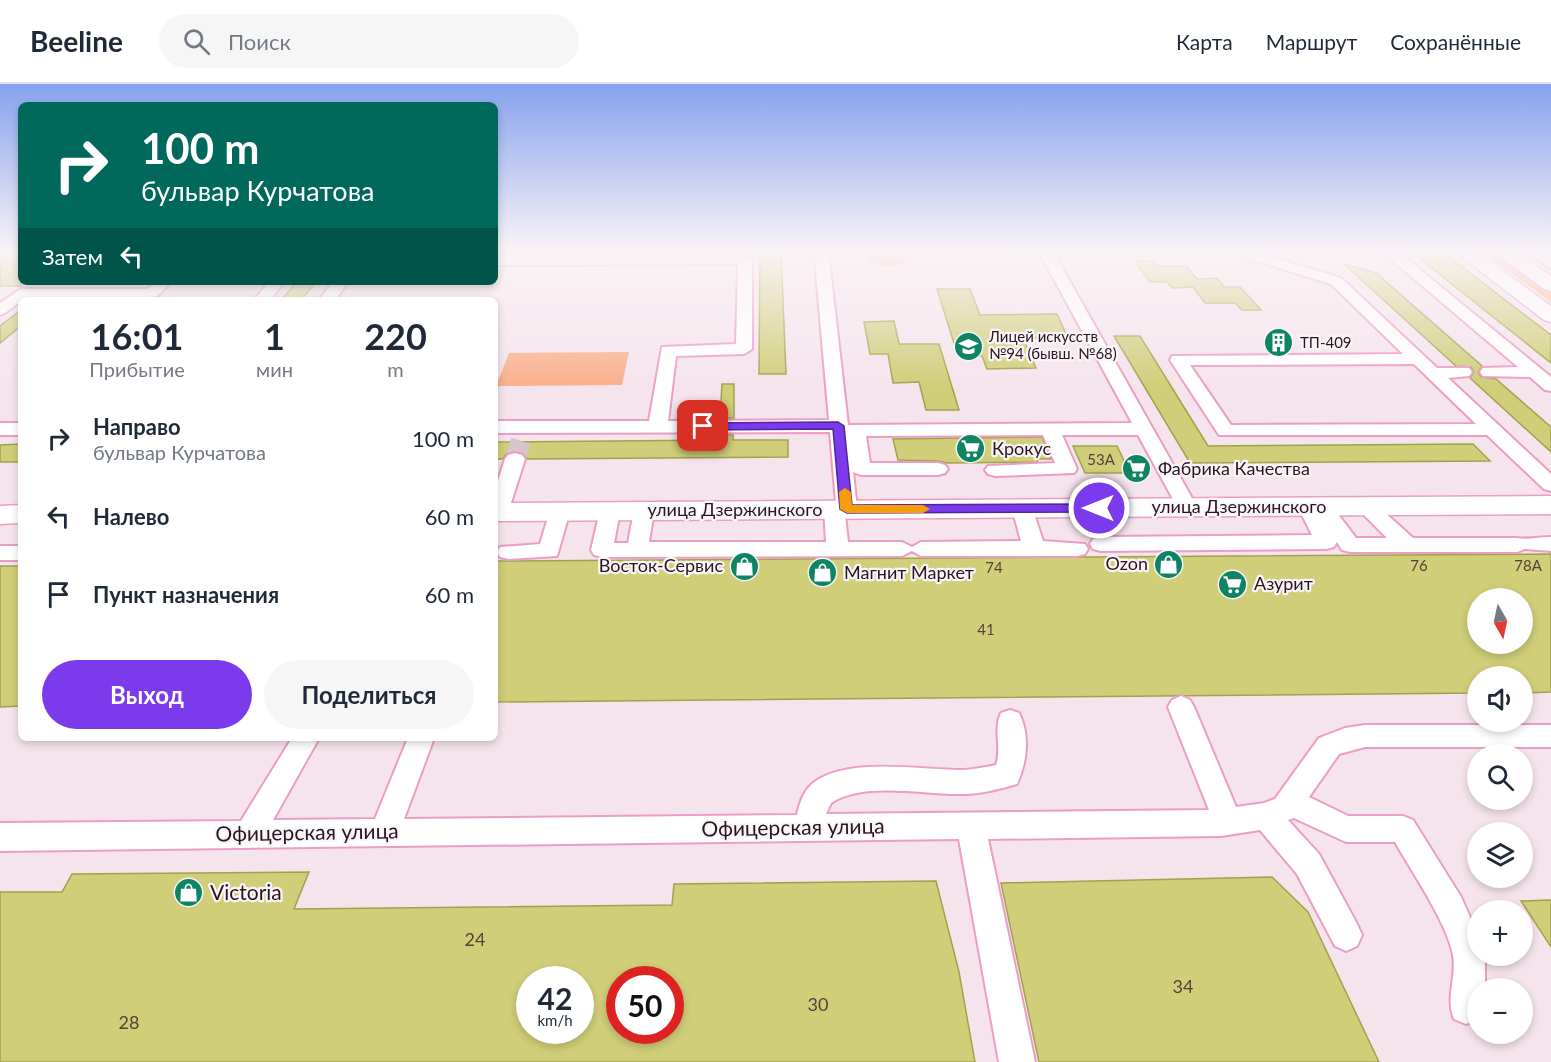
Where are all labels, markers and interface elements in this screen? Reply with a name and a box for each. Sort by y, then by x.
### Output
search box [159,14,579,68]
text: Beeline [30,24,123,58]
icon: search [180,25,213,58]
text: Поиск [228,28,291,55]
text: Карта [1176,29,1233,54]
text: Маршрут [1266,29,1357,54]
text: Сохранённые [1390,29,1521,54]
text: 100 m [141,123,259,173]
icon: right [42,126,120,204]
text: бульвар Курчатова [141,174,375,207]
icon: left [115,240,148,273]
text: Затем [42,243,103,270]
text: 16:01 [91,314,183,358]
text: 1 [264,314,285,358]
text: 220 [364,314,427,358]
place label: Лицей искусств №94 (бывш. №68) [988,327,1117,362]
building icon: ТП-409 [1263,327,1295,359]
school or university icon: Лицей искусств №94 (бывш. №68) [952,330,984,362]
place label: ТП-409 [1300,333,1352,351]
text: Прибытие [89,357,185,381]
text: мин [256,357,293,381]
text: m [387,357,404,381]
pin [677,400,728,451]
icon: arrive [686,409,719,442]
text: Направо [93,413,181,440]
icon: right [42,422,75,455]
text: 100 m [412,425,474,452]
supermarket icon: Крокус [955,433,987,465]
place label: Крокус [992,437,1052,459]
text: бульвар Курчатова [93,440,266,464]
house number: 53А [1087,450,1116,468]
supermarket icon: Фабрика Качества [1121,453,1153,485]
place label: Фабрика Качества [1158,457,1310,479]
position arrow [1067,476,1131,540]
street label: улица Дзержинского [1152,495,1326,517]
street label: улица Дзержинского [648,498,822,520]
icon: left [42,500,75,533]
text: Налево [93,503,169,530]
text: 60 m [425,503,474,530]
shop icon: Ozon [1153,548,1185,580]
shop icon: Восток-Сервис [728,550,760,582]
place label: Ozon [1106,552,1148,574]
place label: Восток-Сервис [599,554,723,576]
house number: 76 [1410,556,1428,574]
house number: 78А [1514,556,1543,574]
shop icon: Магнит Маркет [807,557,839,589]
house number: 74 [985,558,1003,576]
place label: Магнит Маркет [844,561,974,583]
supermarket icon: Азурит [1217,568,1249,600]
place label: Азурит [1254,572,1313,594]
icon: arrive [42,578,75,611]
text: Пункт назначения [93,581,279,608]
text: 60 m [425,581,474,608]
north arrow [1467,588,1533,654]
map controls [1467,588,1533,1044]
house number: 41 [977,620,995,638]
button: Выход [42,660,252,729]
button: Поделиться [264,660,474,729]
button: sound [1467,666,1533,732]
button: search [1467,744,1533,810]
street label: Офицерская улица [701,812,885,841]
street label: Офицерская улица [215,817,399,846]
button: layers [1467,822,1533,888]
shop icon: Victoria [173,877,205,909]
place label: Victoria [210,879,282,904]
button: + [1467,900,1533,966]
house number: 24 [465,928,485,950]
speed limit sign: 50 [606,966,684,1044]
house number: 34 [1173,975,1193,997]
button: − [1467,978,1533,1044]
text: 42 [538,980,572,1016]
house number: 30 [808,993,828,1015]
house number: 28 [119,1011,139,1033]
text: km/h [537,1011,573,1029]

